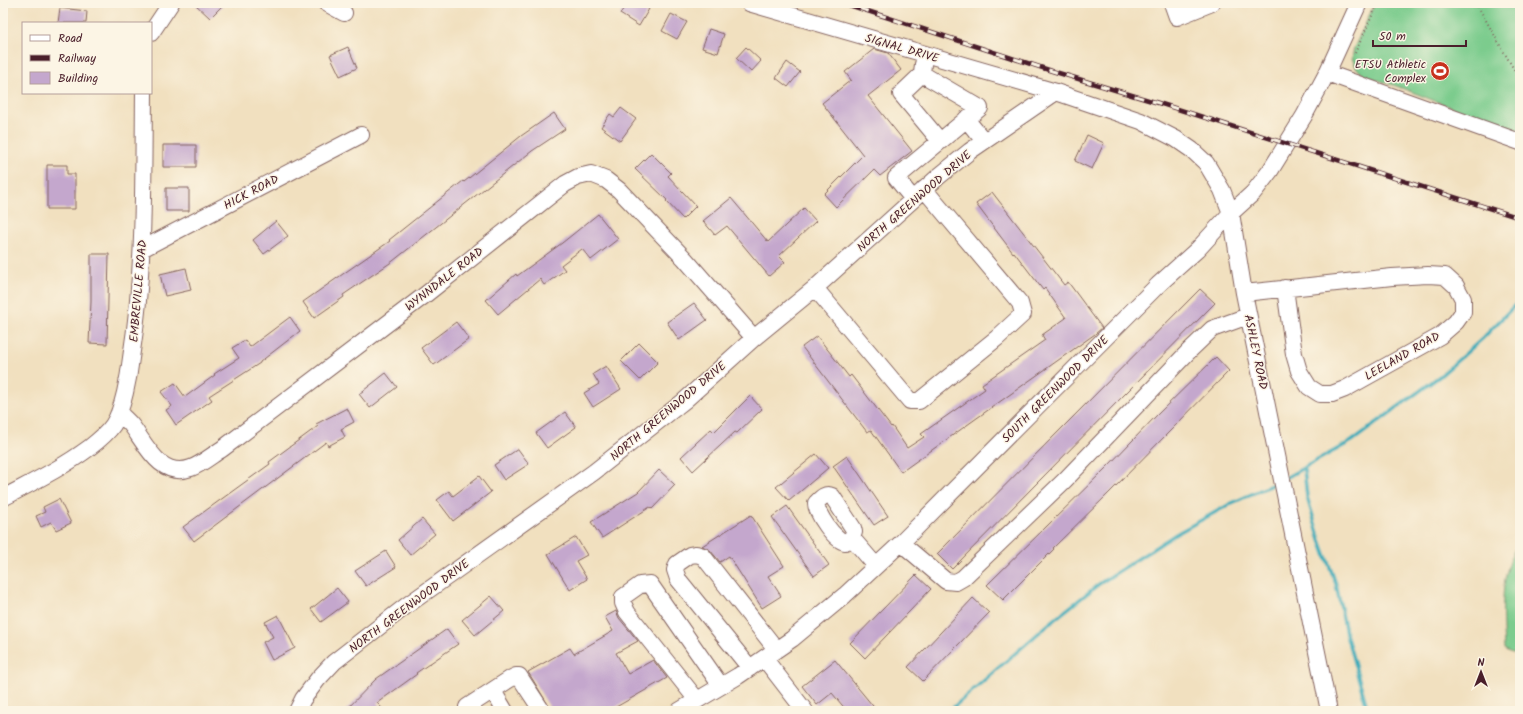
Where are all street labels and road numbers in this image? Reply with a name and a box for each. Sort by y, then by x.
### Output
street label: SIGNAL DRIVE [863,29,942,68]
street label: NORTH GREENWOOD DRIVE [853,145,977,257]
street label: HICK ROAD [220,170,283,215]
street label: EMBREVILLE ROAD [125,239,152,343]
street label: WYNNDALE ROAD [401,242,488,316]
street label: ASHLEY ROAD [1238,313,1273,392]
street label: LEELAND ROAD [1361,327,1444,386]
street label: SOUTH GREENWOOD DRIVE [997,331,1114,447]
street label: NORTH GREENWOOD DRIVE [606,356,731,466]
street label: NORTH GREENWOOD DRIVE [345,554,474,658]

